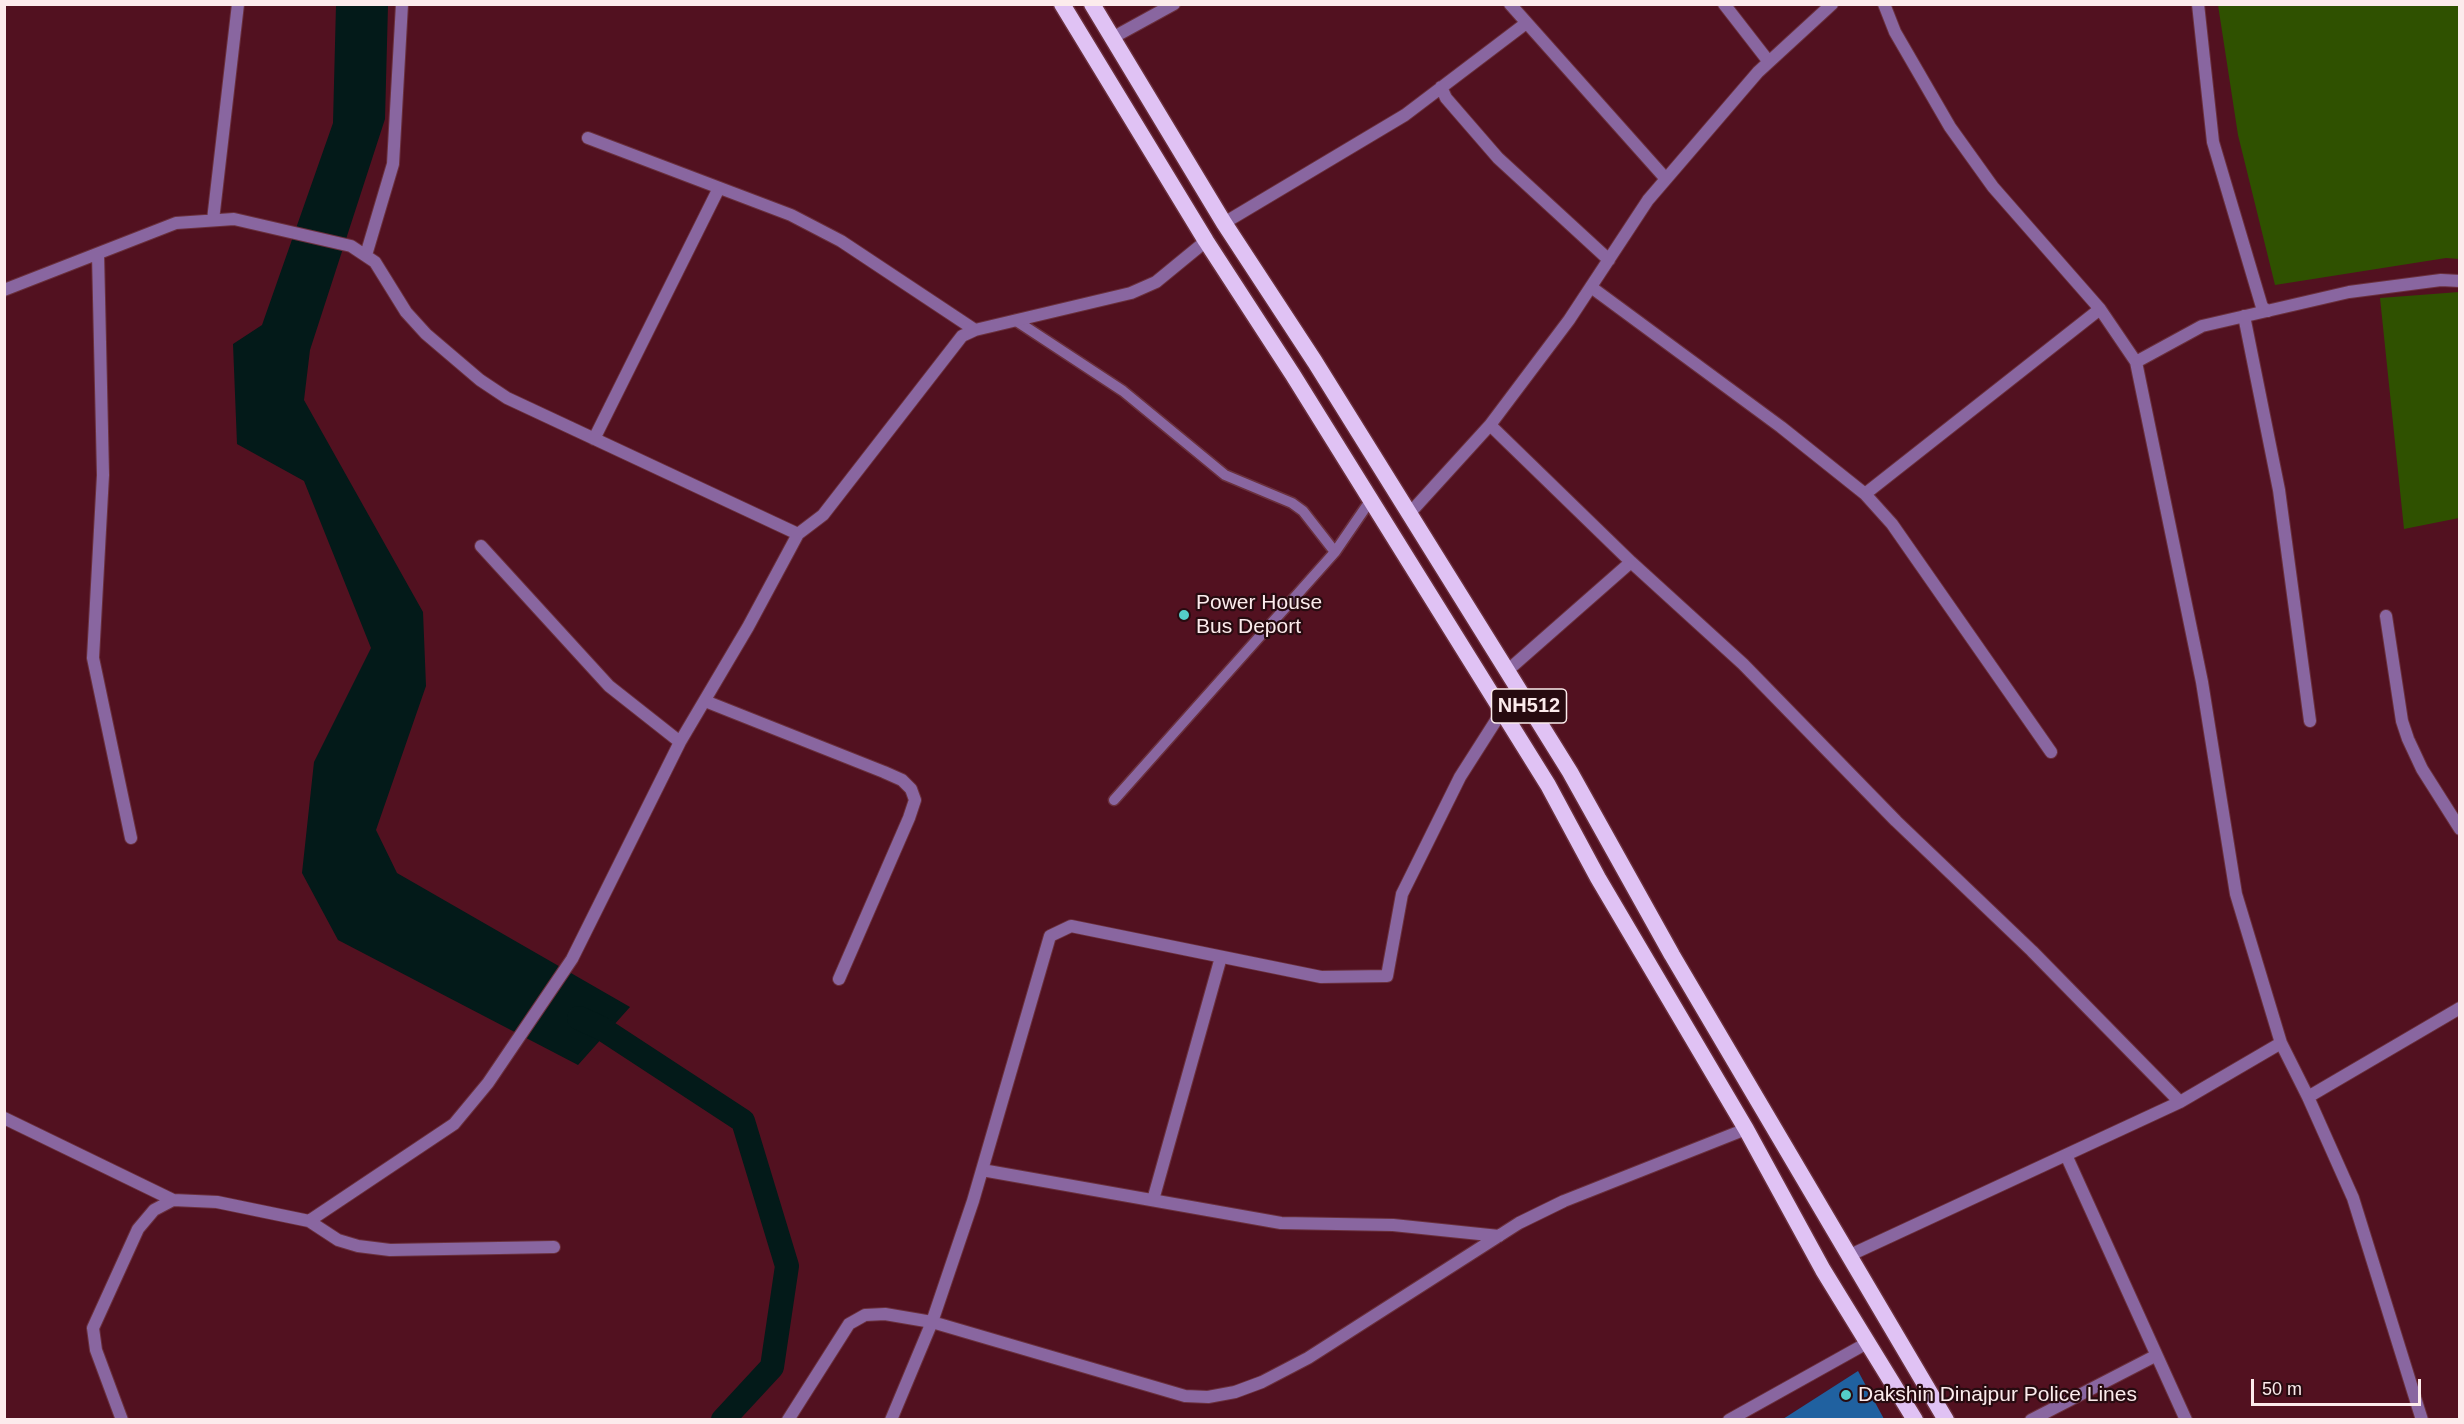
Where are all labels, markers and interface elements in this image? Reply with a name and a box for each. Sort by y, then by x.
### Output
place label: Power House Bus Deport [1196,590,1322,640]
marker: Power House Bus Deport [1177,608,1191,622]
road number: NH512 [1492,689,1567,723]
scale bar [2254,1367,2424,1405]
text: 50 m [2262,1379,2302,1399]
place label: Dakshin Dinajpur Police Lines [1858,1382,2137,1408]
marker: Dakshin Dinajpur Police Lines [1839,1388,1853,1402]

